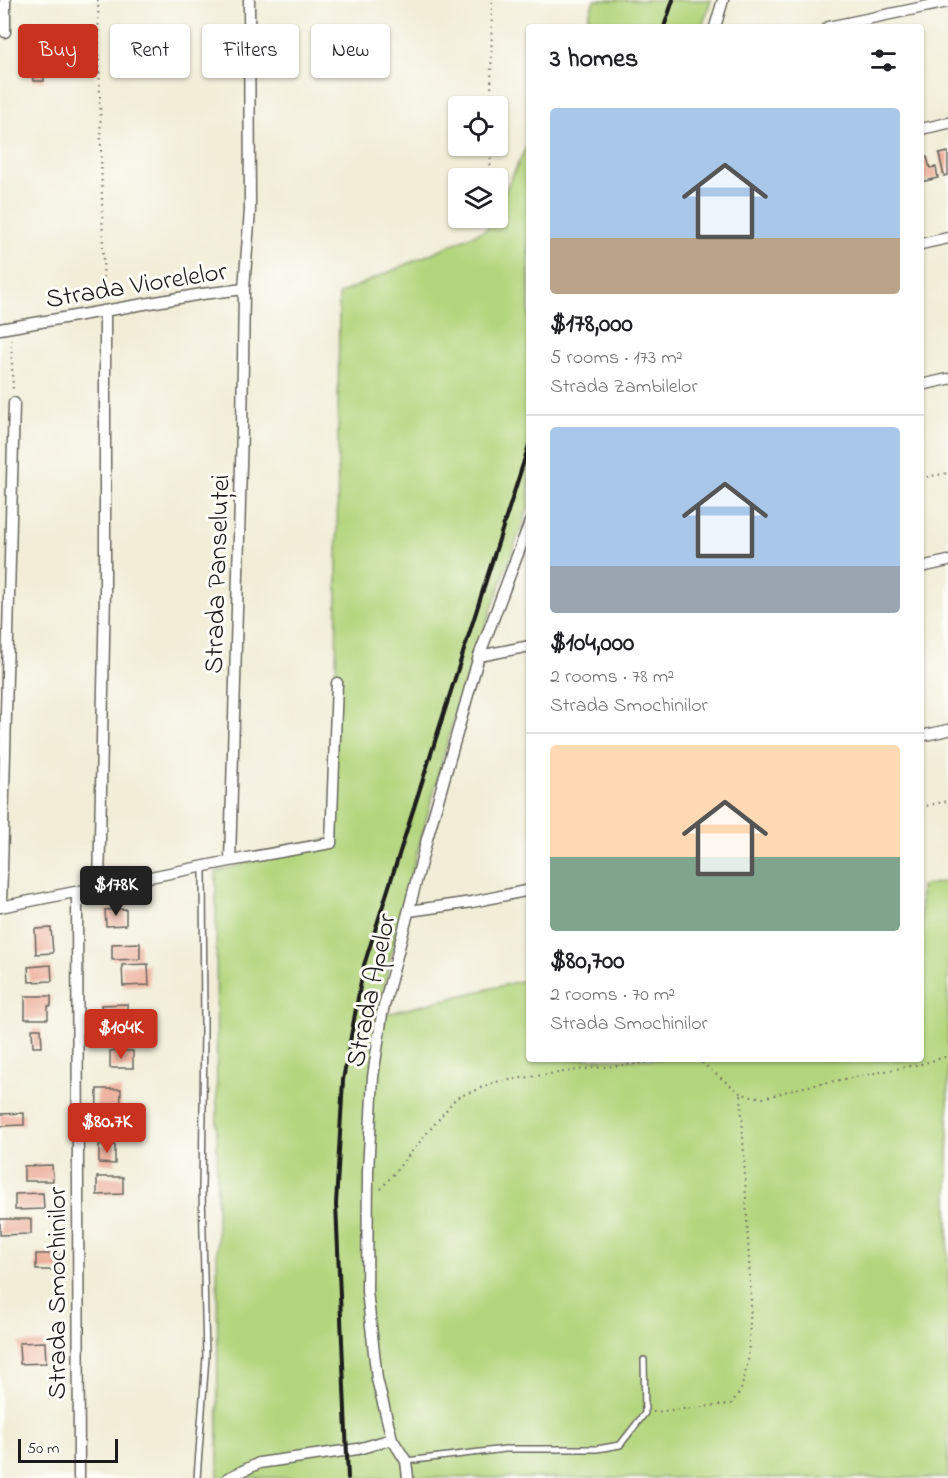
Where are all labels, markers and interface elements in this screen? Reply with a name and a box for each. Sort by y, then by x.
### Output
chip: Buy [18,24,98,78]
chip: Rent [110,24,190,78]
chip: Filters [202,24,299,78]
chip: New [311,24,390,78]
text: 3 homes [550,41,638,79]
icon: filters [867,44,900,77]
map controls [448,96,508,228]
button: locate [448,96,508,156]
icon: home [671,147,779,255]
button: layers [448,168,508,228]
street label: Strada Viorelelor [43,253,230,320]
text: $178,000 [550,306,633,344]
text: 5 rooms · 173 m² [550,344,683,373]
text: Strada Zambilelor [550,373,698,402]
icon: home [671,466,779,574]
street label: Strada Panseluței [196,474,241,674]
text: $104,000 [550,625,634,663]
text: 2 rooms · 78 m² [550,663,674,692]
text: Strada Smochinilor [550,692,708,721]
icon: home [671,784,779,892]
pin: $178K [74,866,158,917]
text: $178K [94,871,138,900]
street label: Strada Apelor [337,909,408,1071]
text: $80,700 [550,943,624,981]
text: 2 rooms · 70 m² [550,981,675,1010]
pin: $104K [79,1009,163,1060]
text: Strada Smochinilor [550,1010,708,1039]
text: $104K [98,1014,144,1043]
pin: $80.7K [58,1103,156,1154]
text: $80.7K [82,1108,132,1137]
street label: Strada Smochinilor [39,1186,78,1399]
scale bar [18,1436,118,1464]
text: 50 m [27,1437,59,1461]

